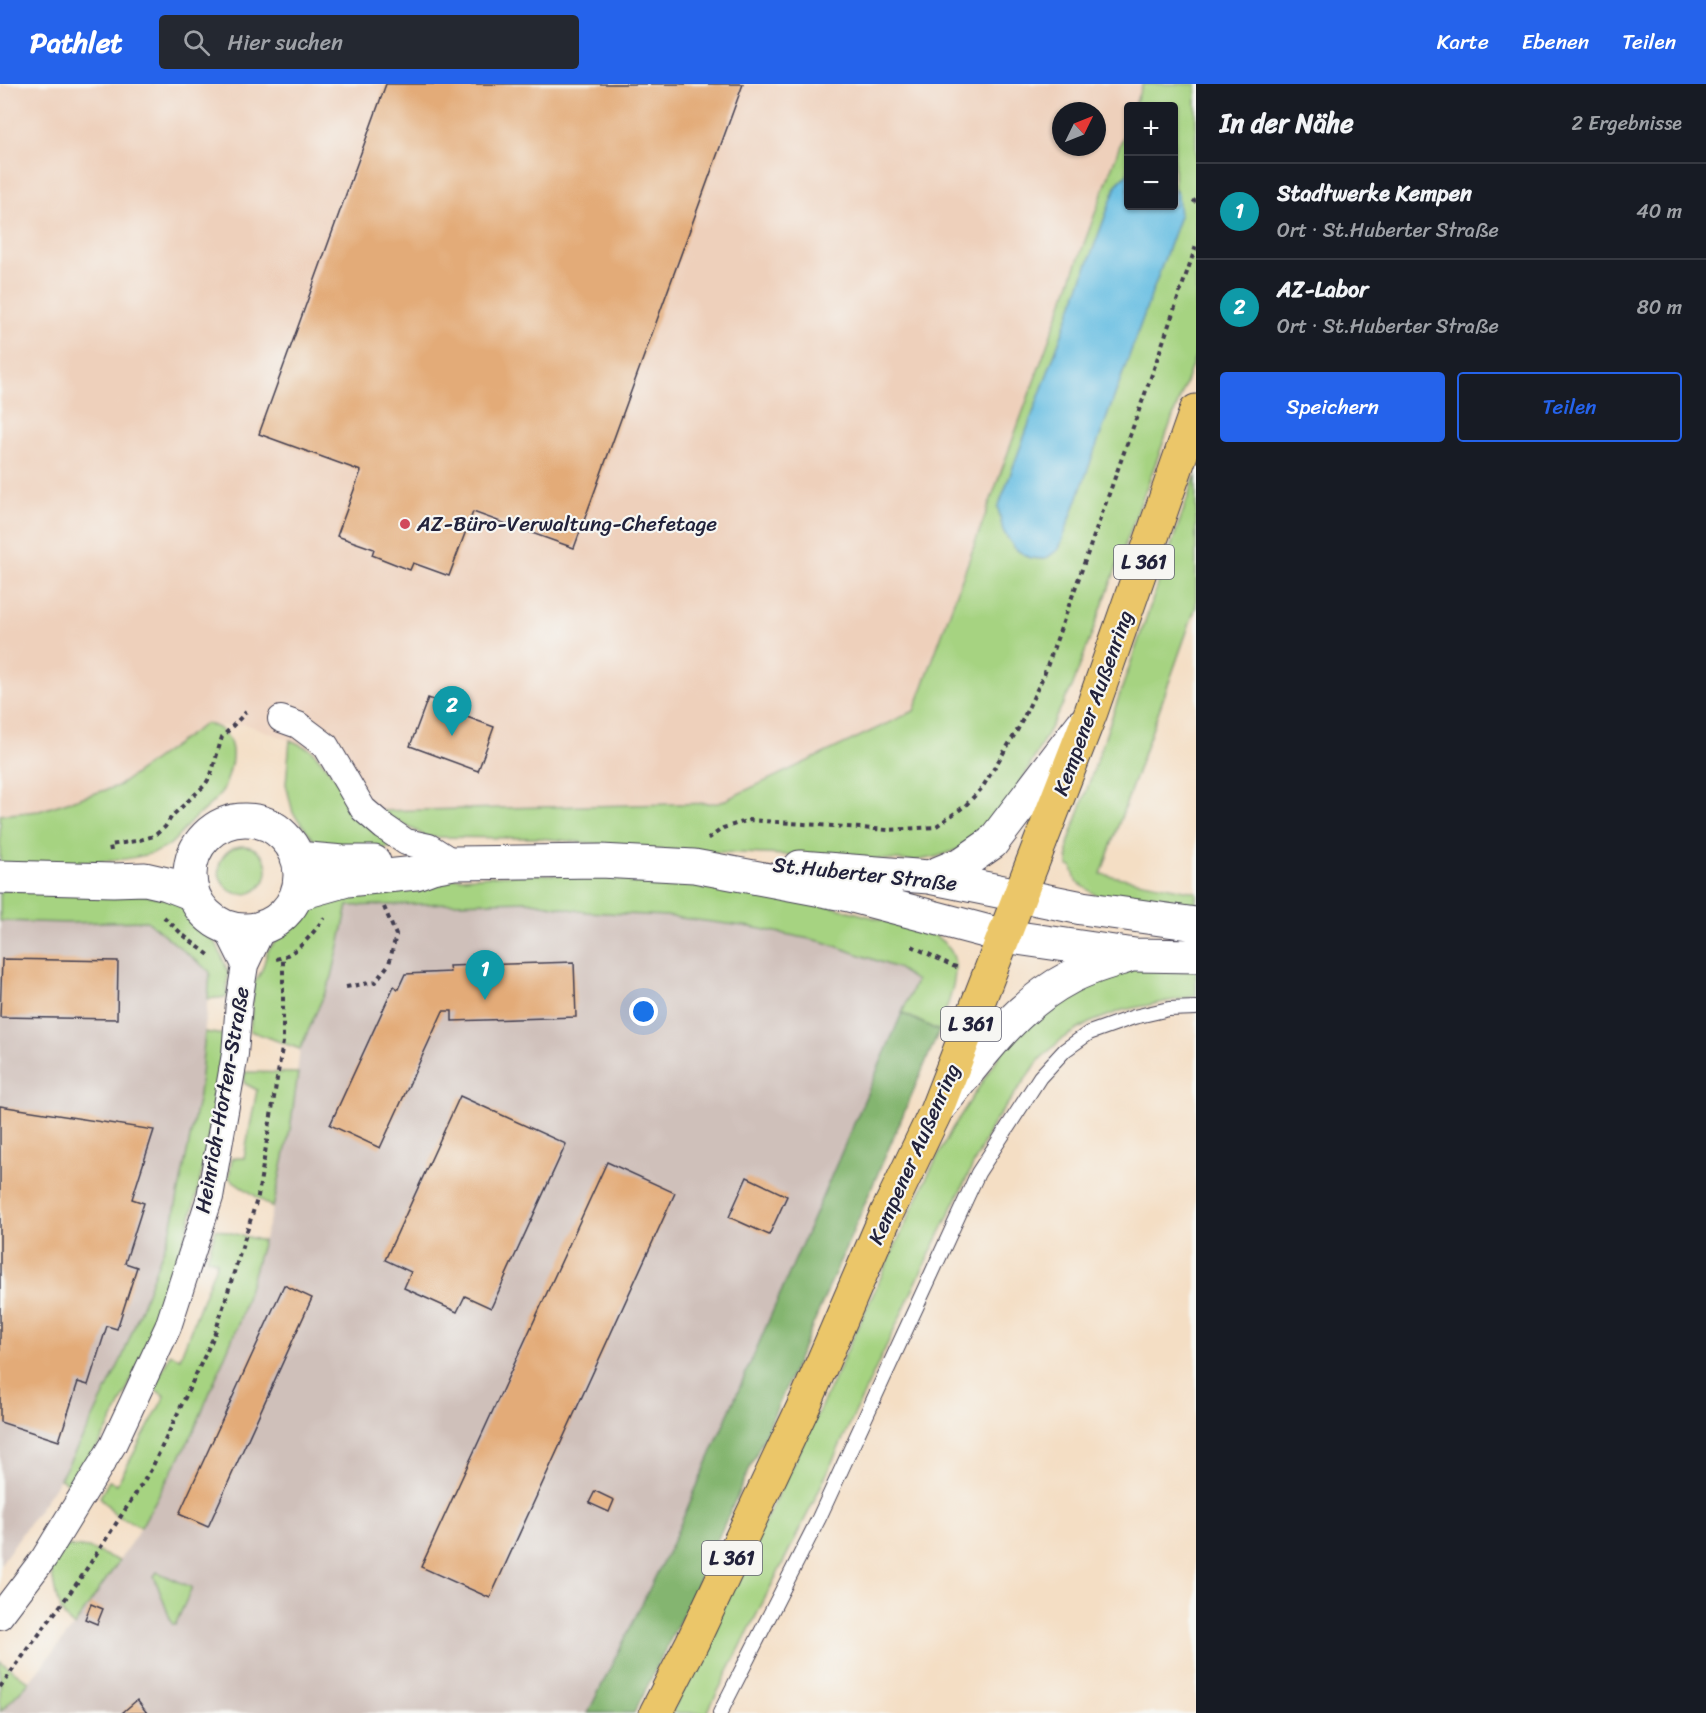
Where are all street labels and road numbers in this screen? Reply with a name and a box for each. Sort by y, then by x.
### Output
road number: L 361 [1114,545,1174,579]
street label: Kempener Außenring [1042,604,1144,801]
street label: St.Huberter Straße [771,845,959,903]
street label: Heinrich-Horten-Straße [183,983,261,1216]
road number: L 361 [941,1007,1001,1041]
street label: Kempener Außenring [857,1057,971,1251]
road number: L 361 [702,1541,762,1575]

